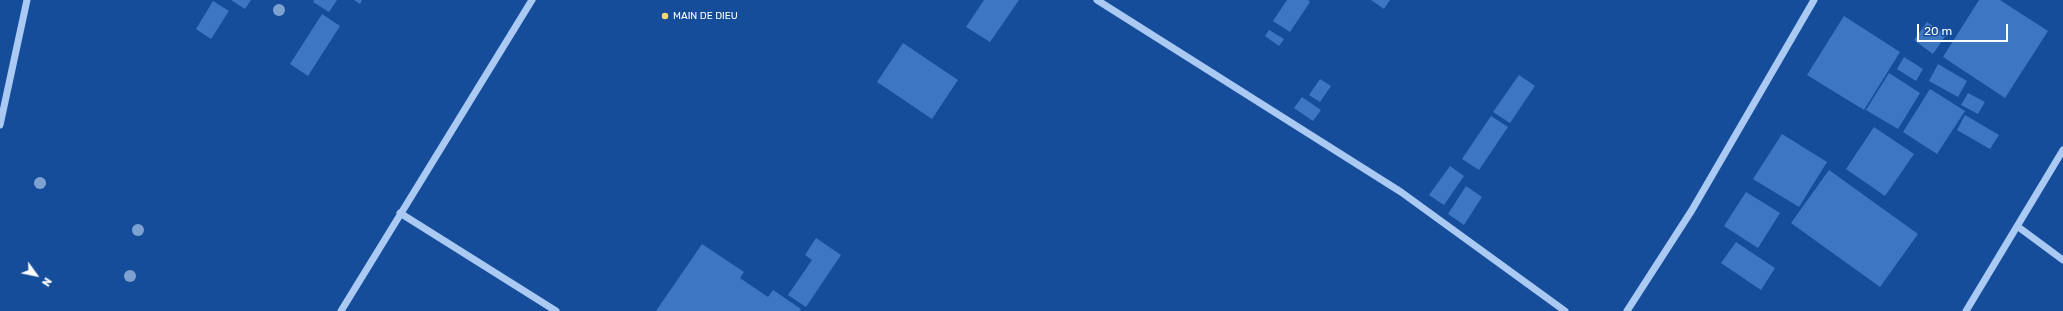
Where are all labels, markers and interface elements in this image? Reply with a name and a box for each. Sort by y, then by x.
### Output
place label: MAIN DE DIEU [673,10,738,22]
marker: MAIN DE DIEU [660,11,670,21]
scale bar [1919,16,2010,42]
text: 20 m [1924,24,1952,38]
north arrow [16,255,56,295]
text: N [39,275,54,289]

